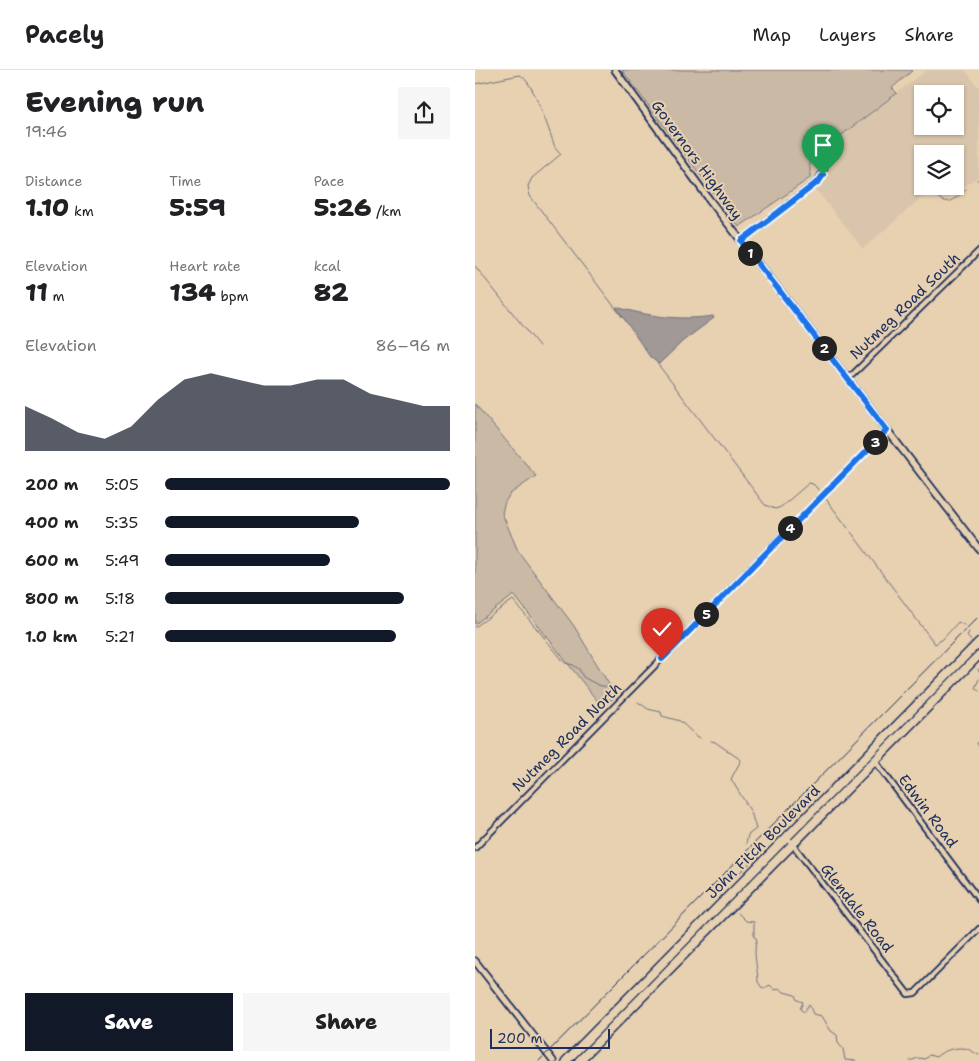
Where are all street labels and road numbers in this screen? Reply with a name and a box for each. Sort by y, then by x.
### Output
street label: Governors Highway [647,96,747,224]
street label: Nutmeg Road South [846,248,964,364]
street label: Nutmeg Road North [508,678,626,796]
street label: Edwin Road [894,770,963,852]
street label: John Fitch Boulevard [702,780,825,903]
street label: Glendale Road [816,859,898,957]

